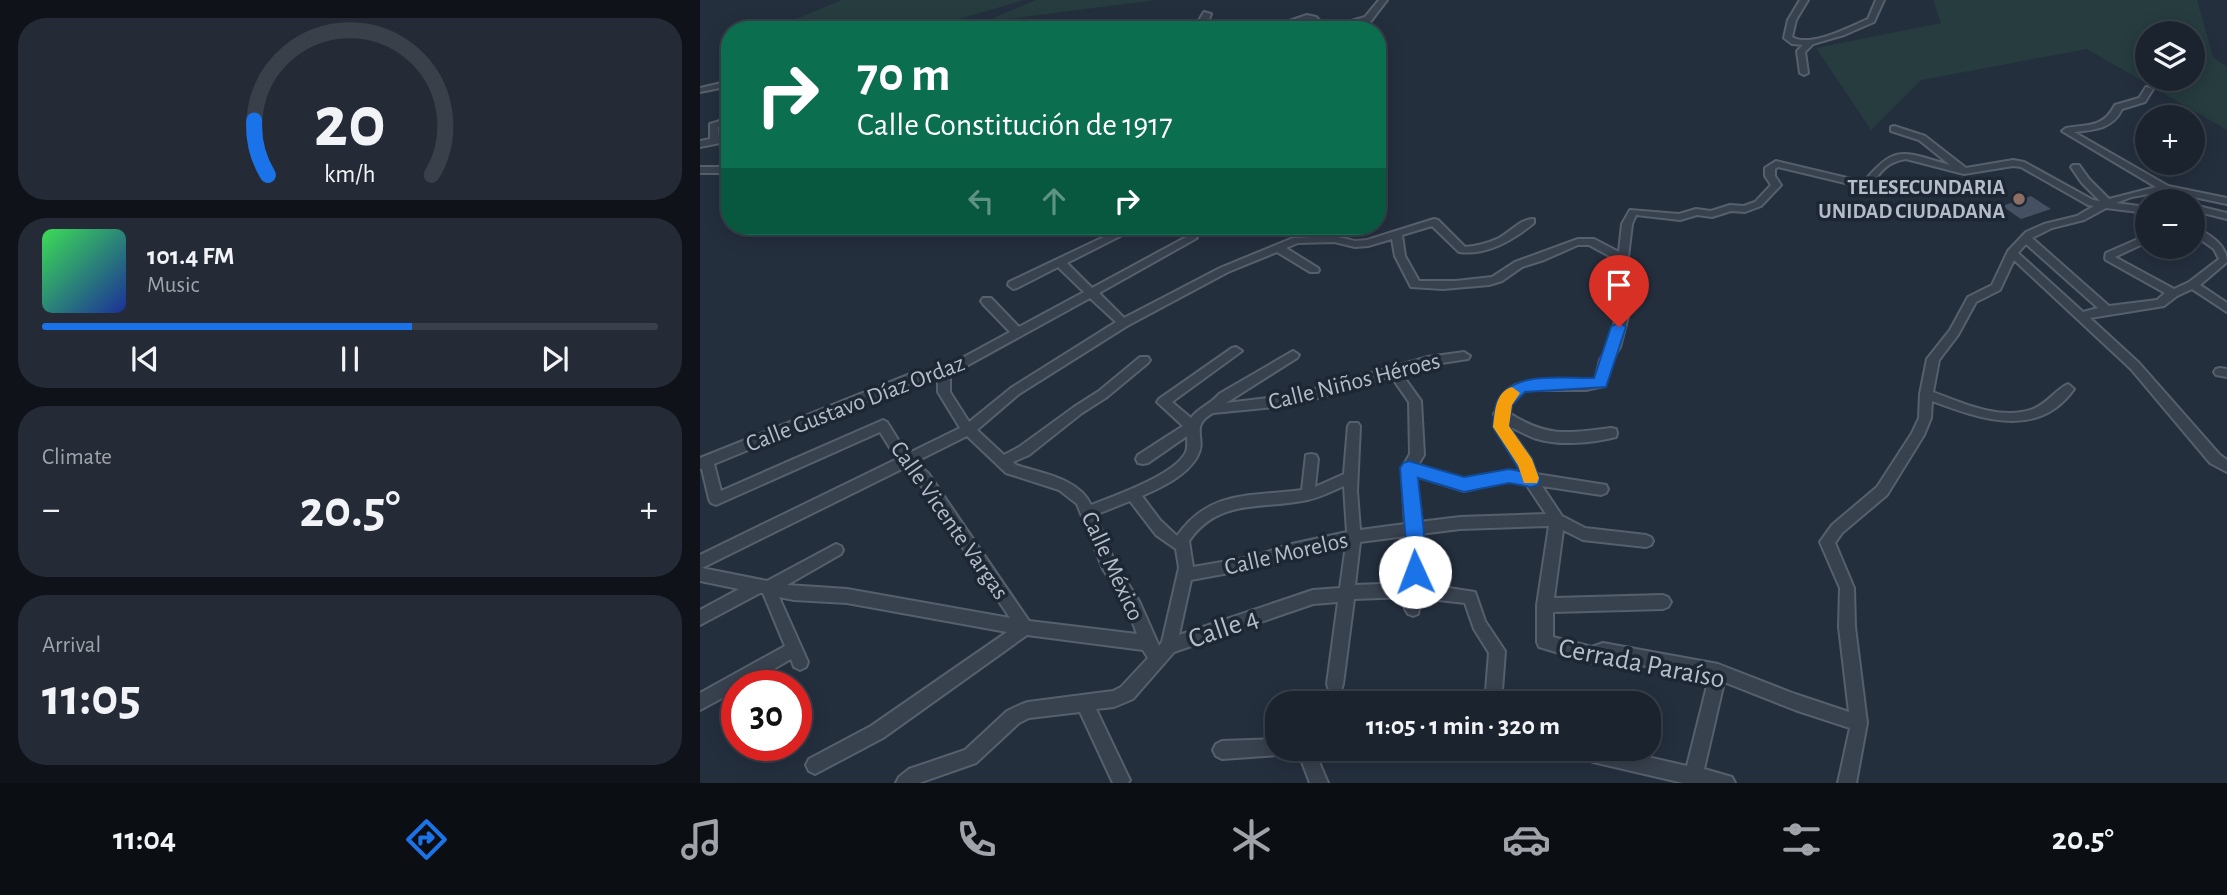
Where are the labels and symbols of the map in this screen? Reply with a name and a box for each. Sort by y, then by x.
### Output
place label: TELESECUNDARIA UNIDAD CIUDADANA [1818,177,2005,222]
marker: TELESECUNDARIA UNIDAD CIUDADANA [2011,191,2027,207]
pin [1589,255,1649,327]
street label: Calle Niños Héroes [1266,349,1443,415]
street label: Calle Gustavo Díaz Ordaz [743,351,968,457]
street label: Calle Vicente Vargas [886,437,1013,604]
street label: Calle México [1076,508,1148,625]
street label: Calle Morelos [1222,528,1350,580]
position arrow [1378,535,1452,609]
street label: Calle 4 [1185,604,1262,654]
street label: Cerrada Paraíso [1556,634,1727,694]
speed limit sign: 30 [721,670,812,761]

